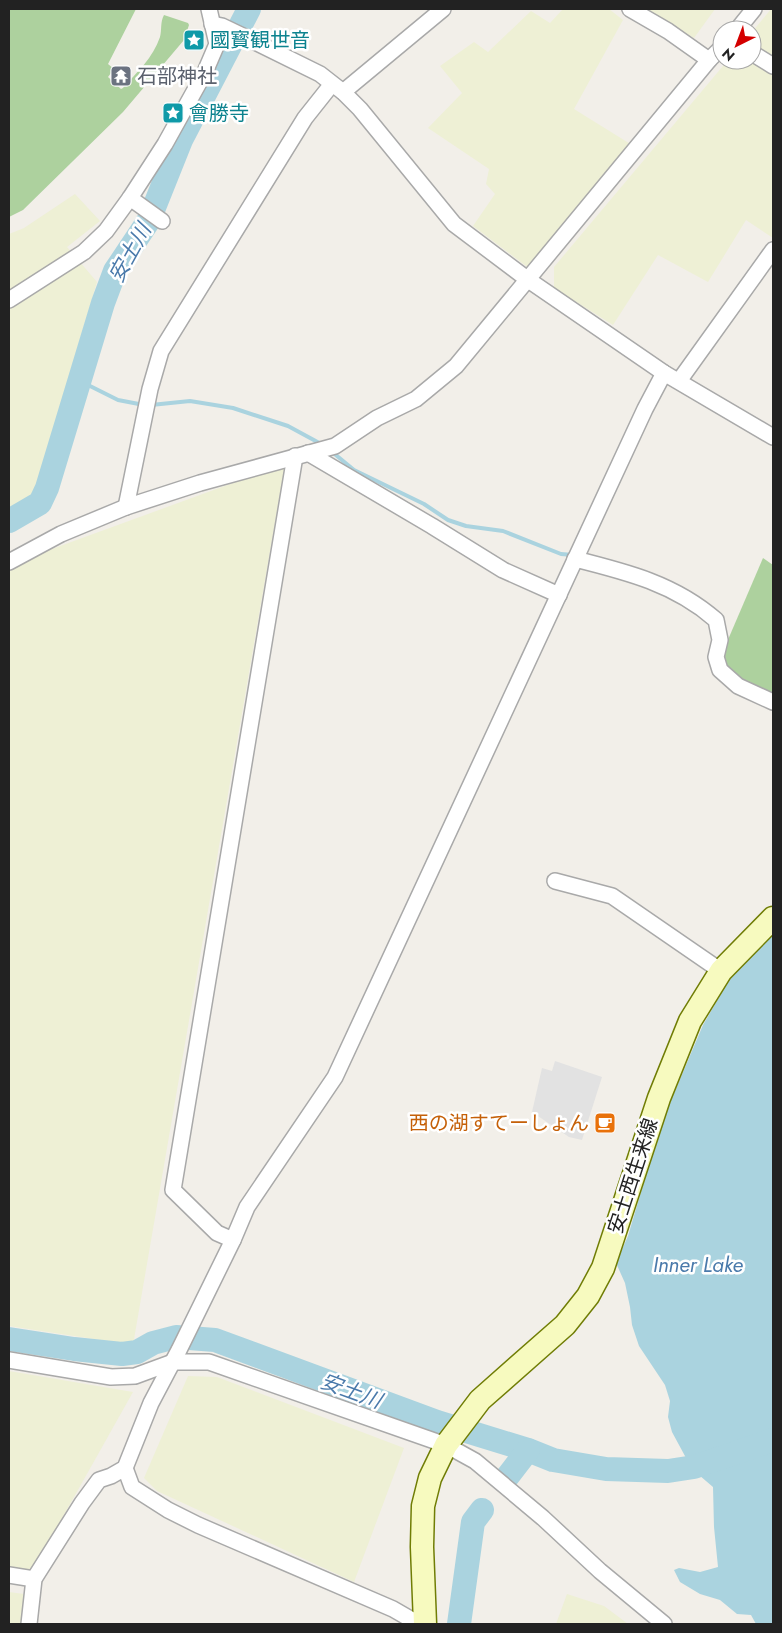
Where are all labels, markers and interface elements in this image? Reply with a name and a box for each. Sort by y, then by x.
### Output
north arrow [712,20,762,70]
place label: 國寳観世音 [210,26,310,55]
place icon: 國寳観世音 [182,28,206,52]
text: N [717,44,739,66]
place label: 石部神社 [137,62,217,91]
temple icon: 石部神社 [109,64,133,88]
place label: 會勝寺 [189,99,249,128]
place icon: 會勝寺 [161,101,185,125]
water label: 安土川 [102,216,159,288]
place label: 西の湖すてーしょん [409,1109,589,1138]
cafe icon: 西の湖すてーしょん [593,1111,617,1135]
street label: 安土西生来線 [601,1114,665,1238]
water label: Inner Lake [653,1250,744,1280]
water label: 安土川 [316,1366,388,1417]

